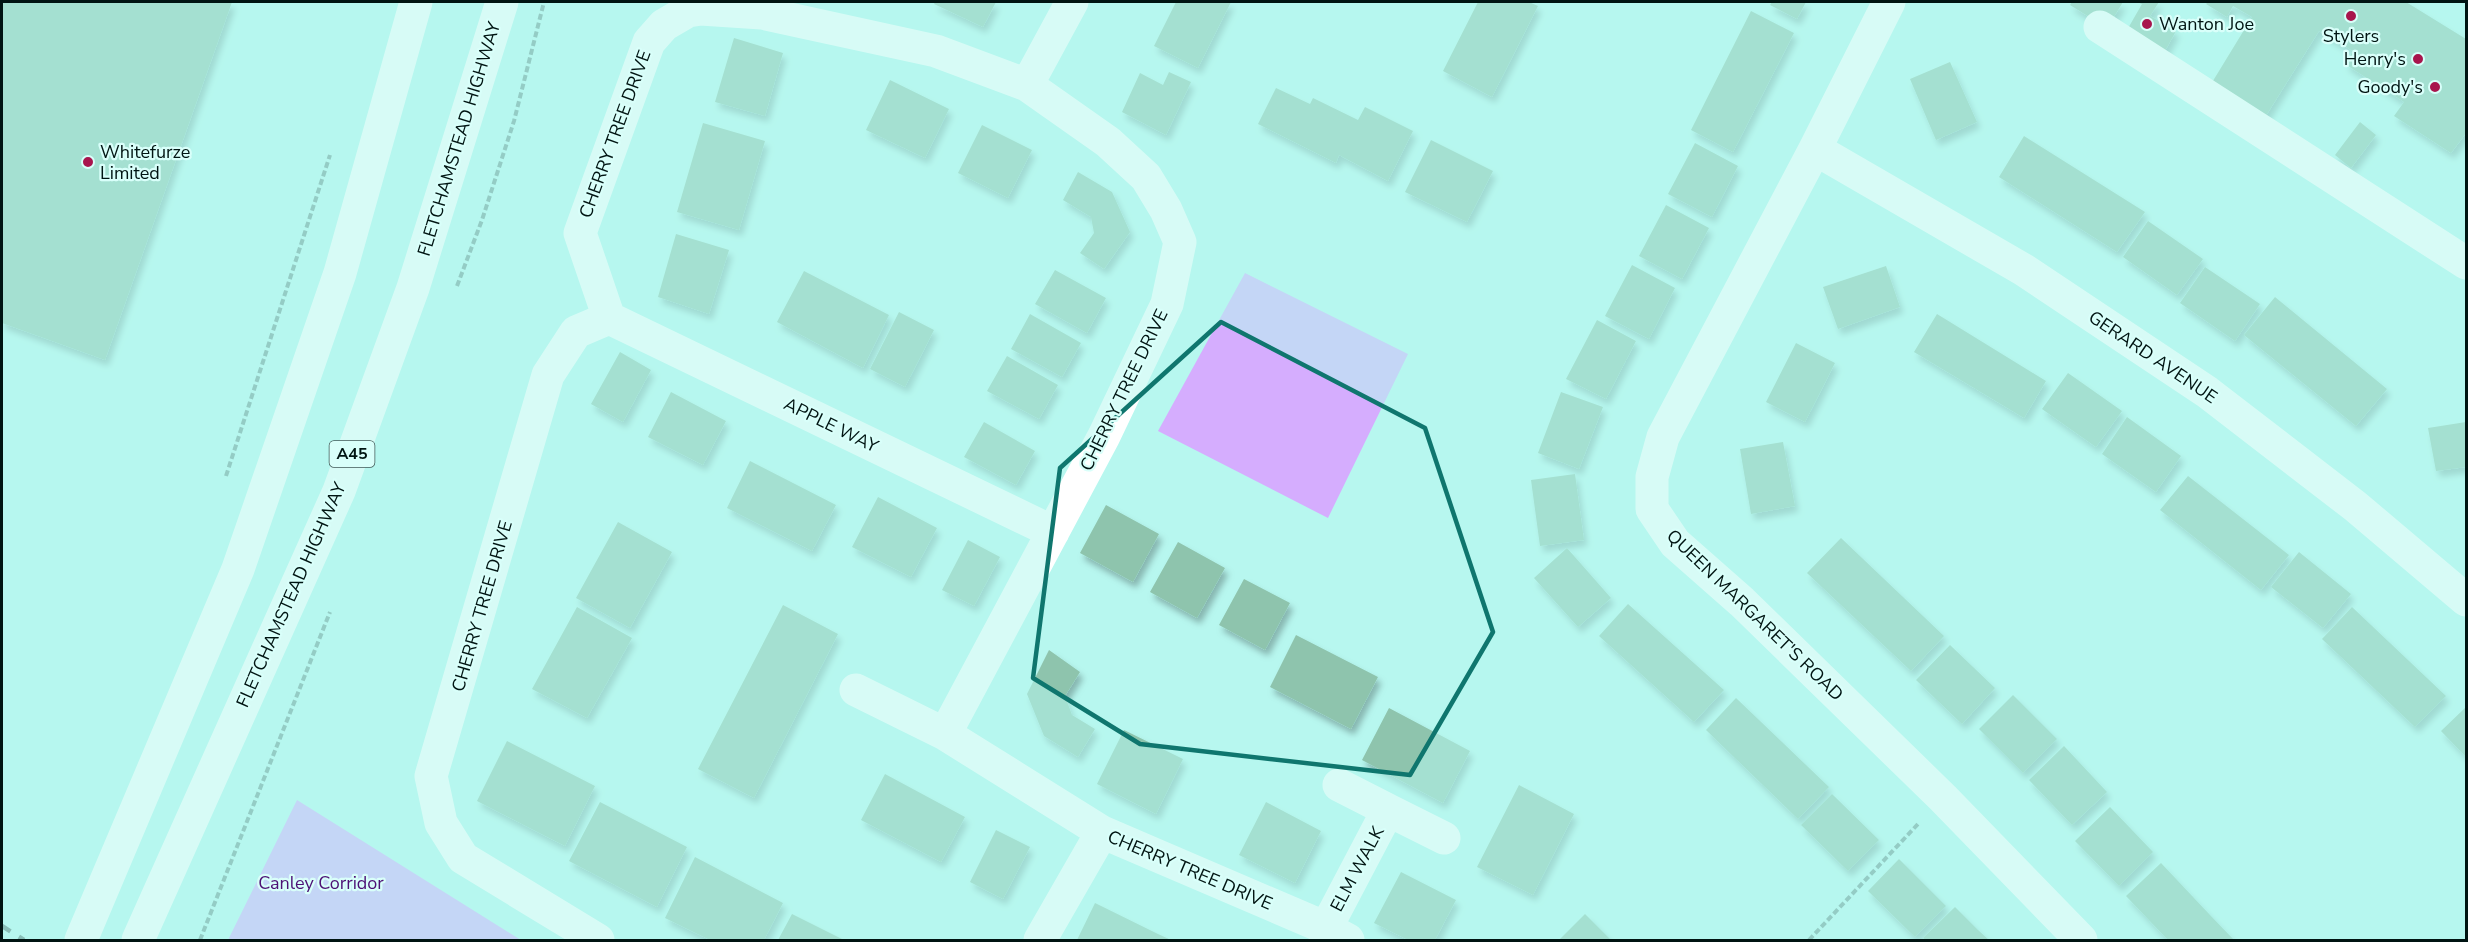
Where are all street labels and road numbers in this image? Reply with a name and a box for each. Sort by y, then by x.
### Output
street label: FLETCHAMSTEAD HIGHWAY [412,19,506,259]
street label: CHERRY TREE DRIVE [573,47,657,221]
street label: CHERRY TREE DRIVE [1074,305,1174,475]
street label: GERARD AVENUE [2084,305,2222,409]
street label: APPLE WAY [780,392,882,458]
road number: A45 [330,441,374,467]
street label: FLETCHAMSTEAD HIGHWAY [230,479,352,711]
street label: CHERRY TREE DRIVE [446,518,518,694]
street label: QUEEN MARGARET'S ROAD [1661,524,1849,706]
street label: ELM WALK [1325,822,1390,916]
street label: CHERRY TREE DRIVE [1104,824,1276,916]

